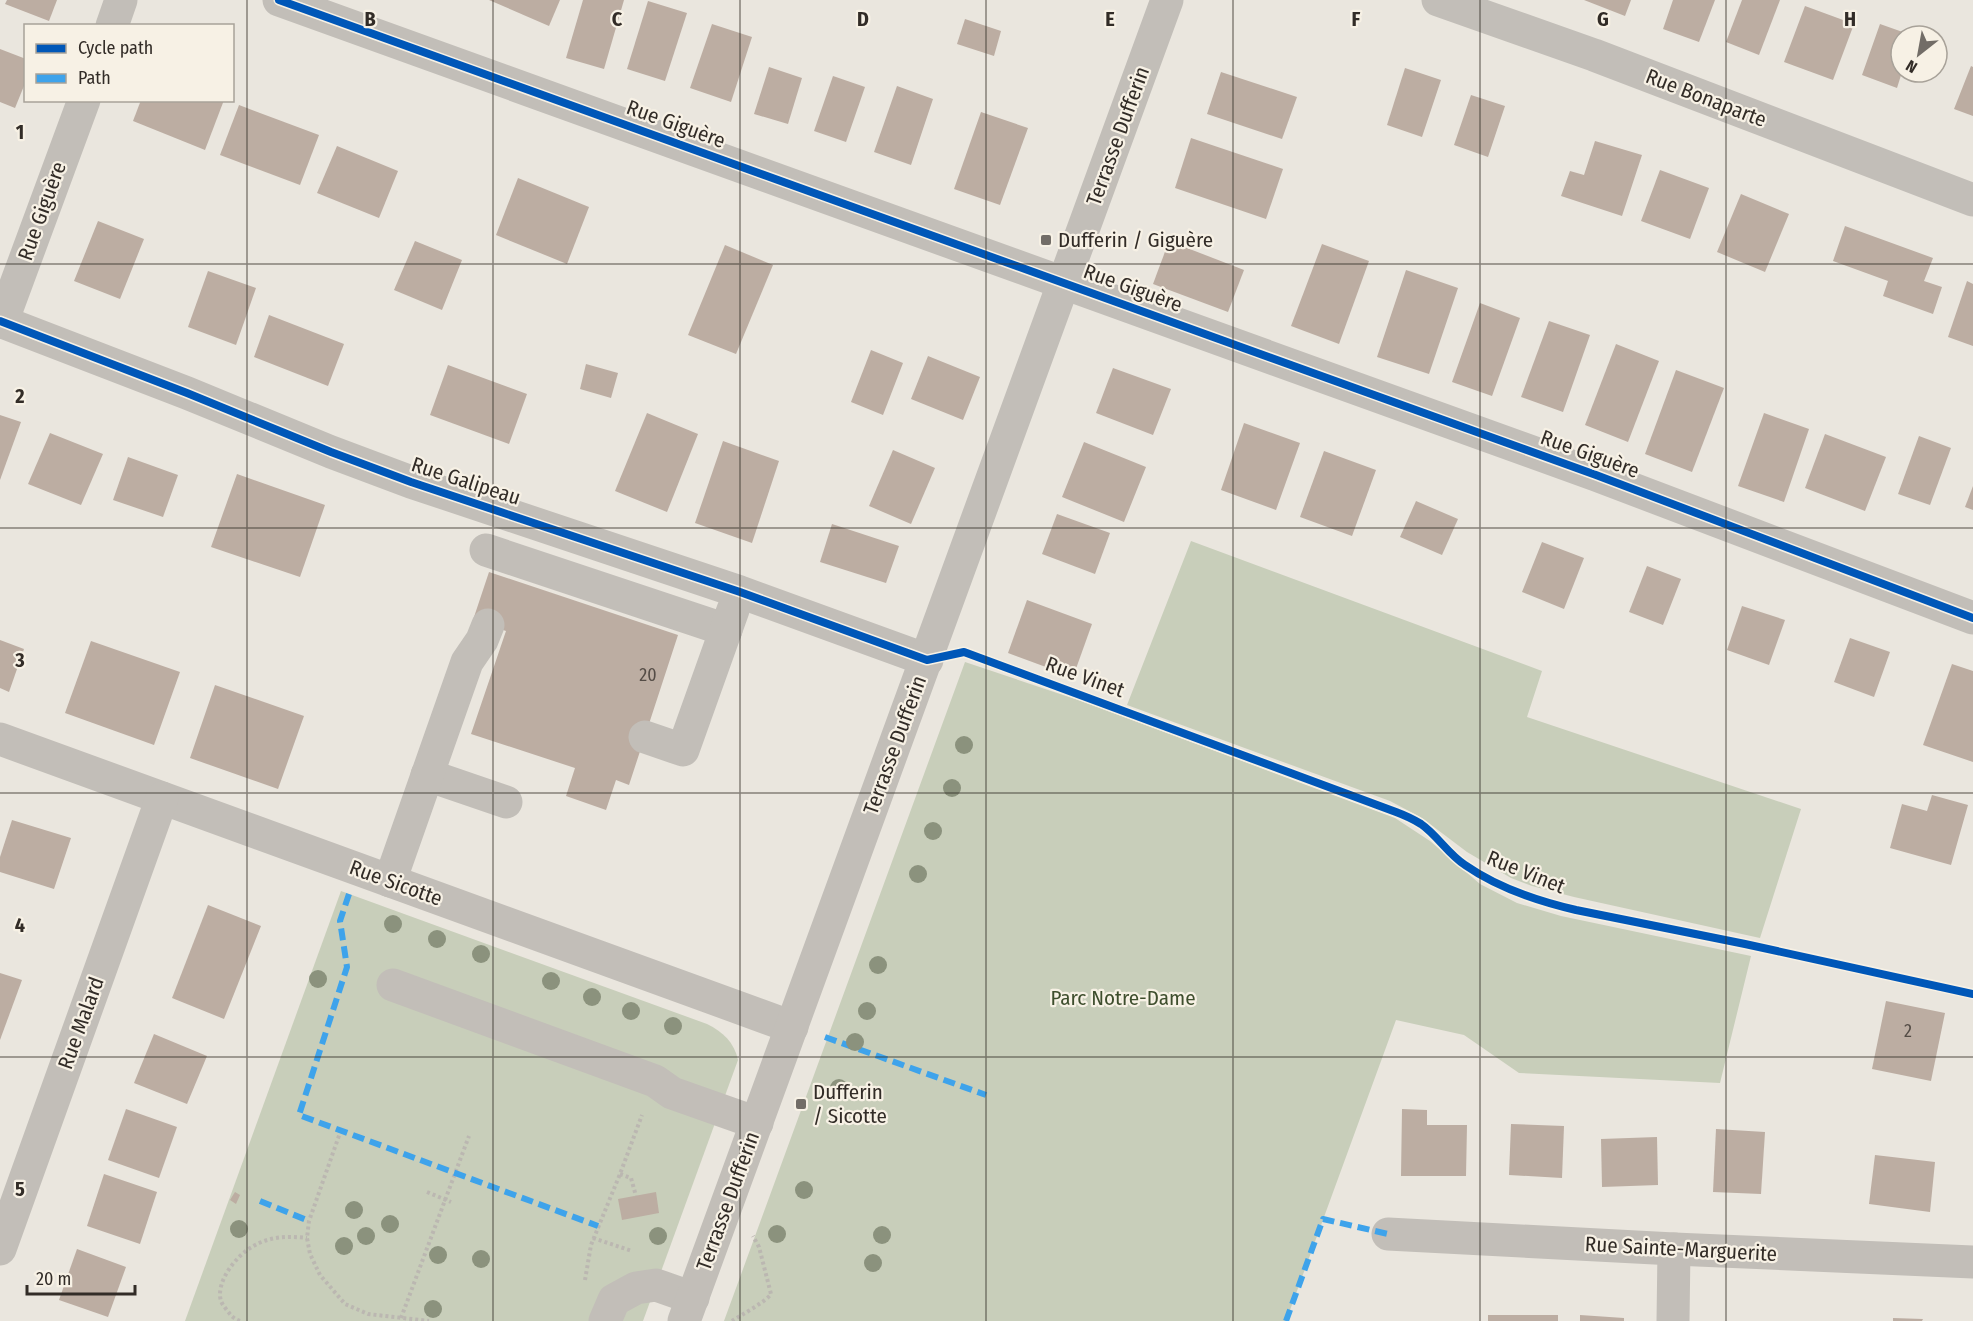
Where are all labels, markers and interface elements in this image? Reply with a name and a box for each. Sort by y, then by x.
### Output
text: B [364,7,376,31]
text: C [612,7,623,31]
text: D [857,7,869,31]
text: E [1105,7,1115,31]
text: F [1352,7,1361,31]
text: G [1597,7,1609,31]
text: H [1844,7,1856,31]
legend [24,24,234,102]
north arrow [1889,24,1949,84]
text: Cycle path [78,37,153,59]
text: N [1903,56,1921,77]
street label: Terrasse Dufferin [1081,63,1155,209]
street label: Rue Bonaparte [1642,63,1770,133]
text: Path [78,67,111,89]
street label: Rue Giguère [623,94,729,154]
text: 1 [16,120,24,144]
street label: Rue Giguère [12,158,72,264]
place label: Dufferin / Giguère [1058,227,1213,253]
marker: Dufferin / Giguère [1039,233,1053,247]
street label: Rue Giguère [1080,258,1186,318]
text: 2 [14,384,25,408]
street label: Rue Giguère [1537,424,1643,484]
street label: Rue Galipeau [408,451,524,511]
text: 3 [14,648,25,672]
street label: Rue Vinet [1042,651,1128,703]
house number: 20 [639,664,657,686]
street label: Terrasse Dufferin [858,672,932,818]
street label: Rue Vinet [1483,845,1569,899]
street label: Rue Sicotte [346,854,446,912]
text: 4 [15,913,25,937]
street label: Rue Malard [52,973,110,1073]
park label: Parc Notre-Dame [1050,985,1196,1011]
house number: 2 [1904,1020,1912,1042]
place label: Dufferin / Sicotte [813,1079,887,1129]
marker: Dufferin / Sicotte [794,1097,808,1111]
street label: Terrasse Dufferin [691,1128,765,1274]
text: 5 [15,1177,25,1201]
street label: Rue Sainte-Marguerite [1584,1231,1778,1267]
scale bar [27,1258,135,1296]
text: 20 m [36,1268,71,1290]

